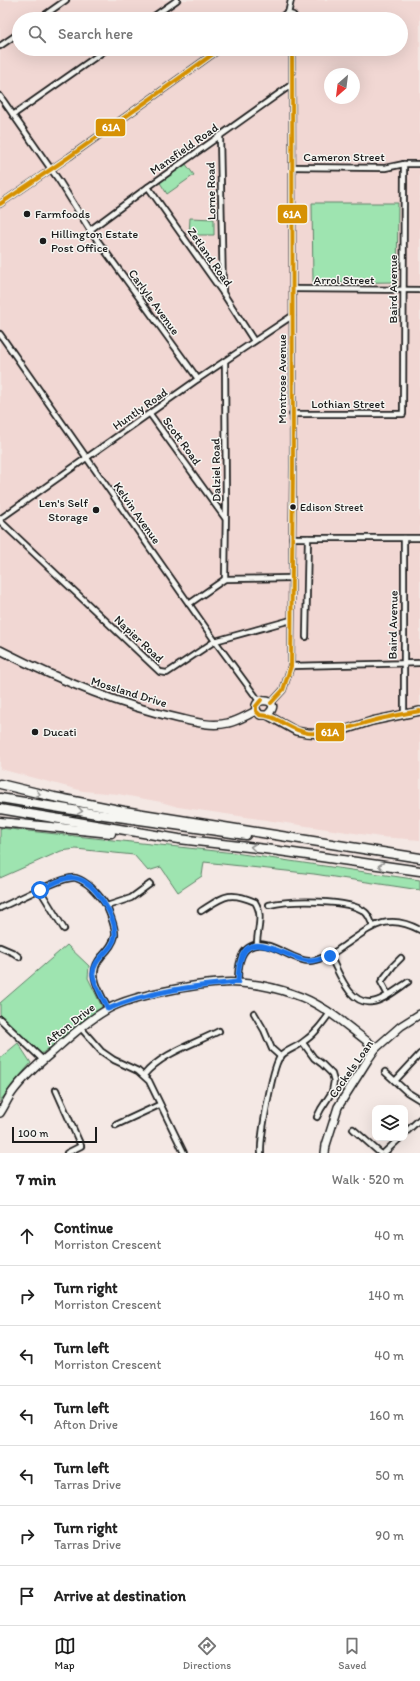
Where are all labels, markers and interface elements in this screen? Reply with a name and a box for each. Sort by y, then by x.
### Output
search box [12,12,408,56]
icon: search [26,23,48,45]
text: Search here [58,25,133,43]
north arrow [324,68,360,104]
line badge: 61A [95,118,126,137]
street label: Mansfield Road [147,120,221,178]
text: 61A [102,121,121,134]
street label: Cameron Street [303,150,385,164]
street label: Lorne Road [203,161,219,220]
line badge: 61A [277,204,308,224]
place label: Farmfoods [35,207,90,221]
text: 61A [283,208,302,221]
marker: Farmfoods [22,209,32,219]
street label: Zetland Road [185,225,236,290]
place label: Hillington Estate Post Office [51,227,139,255]
marker: Hillington Estate Post Office [38,236,48,246]
street label: Baird Avenue [386,254,400,324]
street label: Carlyle Avenue [125,266,183,338]
street label: Arrol Street [314,273,375,287]
street label: Montrose Avenue [275,334,289,424]
street label: Huntly Road [110,385,171,433]
street label: Lothian Street [311,397,385,411]
street label: Scott Road [160,414,204,468]
street label: Dalziel Road [208,438,224,502]
street label: Kelvin Avenue [110,479,164,547]
place label: Len's Self Storage [39,496,88,524]
place label: Edison Street [300,501,363,514]
marker: Edison Street [288,502,298,512]
marker: Len's Self Storage [91,505,101,515]
street label: Baird Avenue [385,590,401,660]
street label: Napier Road [111,613,167,666]
street label: Mossland Drive [89,674,169,710]
line badge: 61A [315,722,345,742]
place label: Ducati [43,725,77,739]
text: 61A [321,726,340,739]
marker: Ducati [30,727,40,737]
one-way arrow [34,789,41,797]
one-way arrow [77,806,83,815]
one-way arrow [250,843,256,852]
one-way arrow [378,862,384,871]
route start [31,881,49,899]
route end [321,947,339,965]
street label: Afton Drive [42,1000,98,1048]
street label: Cockels Loan [326,1037,376,1101]
map controls [372,1105,408,1141]
button: layers [372,1105,408,1141]
scale bar [12,1125,97,1144]
text: 100 m [18,1127,48,1140]
text: 7 min [16,1169,56,1189]
text: Walk · 520 m [332,1172,404,1187]
text: Continue [54,1219,113,1237]
icon: ahead [16,1225,38,1247]
text: 40 m [374,1228,404,1243]
text: Morriston Crescent [54,1237,161,1252]
text: Turn right [54,1279,118,1297]
icon: right [16,1285,38,1307]
text: 140 m [368,1288,404,1303]
text: Morriston Crescent [54,1297,161,1312]
text: Turn left [54,1339,109,1357]
icon: left [16,1345,38,1367]
text: 40 m [374,1348,404,1363]
text: Morriston Crescent [54,1357,161,1372]
text: Turn left [54,1399,109,1417]
icon: left [16,1405,38,1427]
text: 160 m [369,1408,404,1423]
text: Afton Drive [54,1417,118,1432]
text: Turn left [54,1459,109,1477]
icon: left [16,1465,38,1487]
text: 50 m [375,1468,404,1483]
text: Tarras Drive [54,1477,121,1492]
text: Turn right [54,1519,118,1537]
icon: right [16,1525,38,1547]
text: 90 m [375,1528,404,1543]
text: Tarras Drive [54,1537,121,1552]
icon: arrive [16,1585,38,1607]
text: Arrive at destination [54,1587,186,1605]
tab: Map [54,1635,76,1672]
tab: Directions [183,1635,231,1672]
tab: Saved [338,1635,366,1672]

